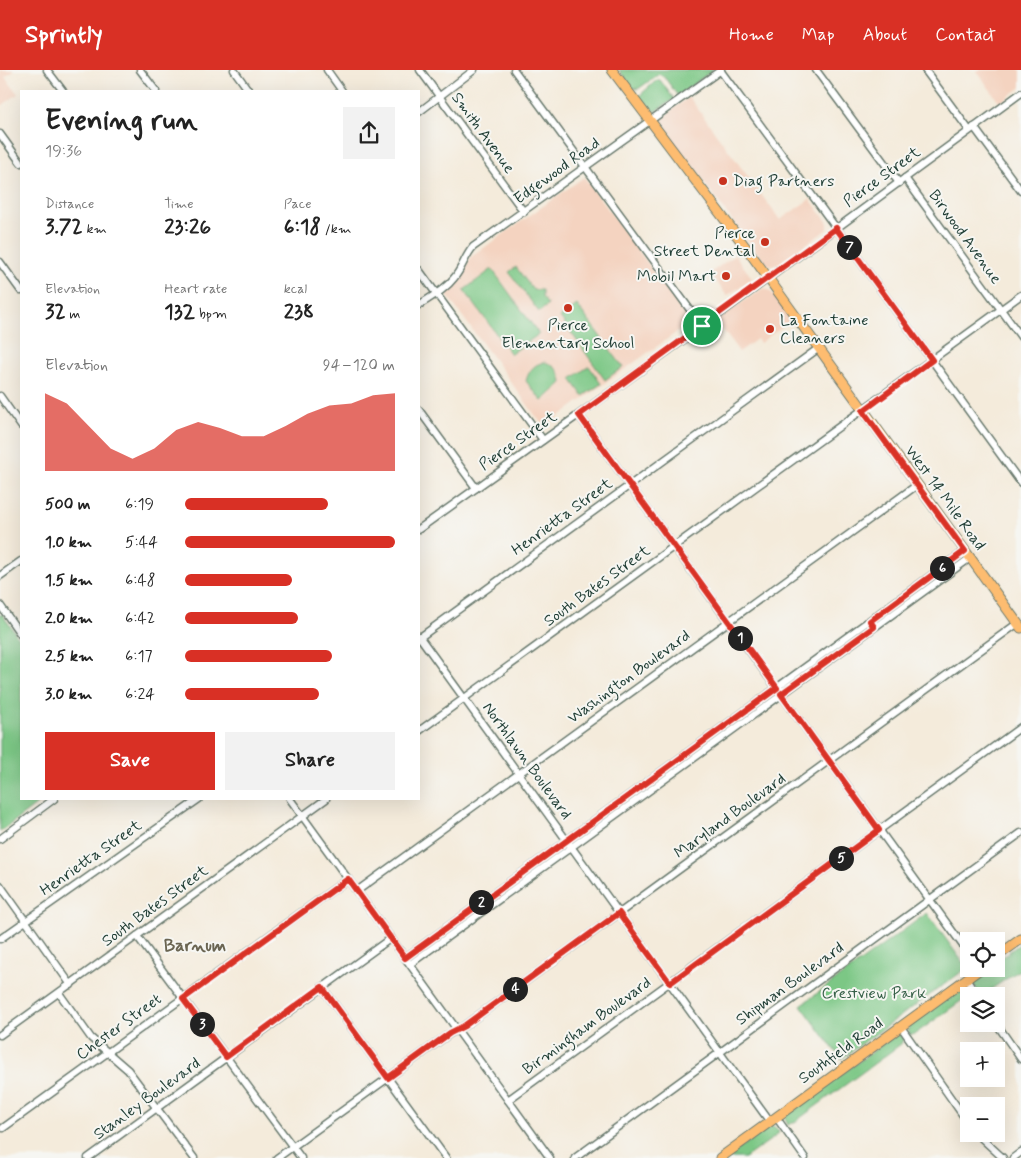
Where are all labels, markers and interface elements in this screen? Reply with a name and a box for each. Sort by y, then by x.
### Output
text: Sprintly [25,20,103,51]
text: Home [729,23,774,47]
text: Map [802,23,835,47]
text: About [863,23,907,47]
text: Contact [935,23,996,47]
street label: Smith Avenue [446,88,520,178]
text: Evening run [45,103,198,140]
button: share [343,107,395,159]
street label: Edgewood Road [510,133,605,210]
text: 19:36 [45,141,82,162]
street label: Pierce Street [839,142,925,212]
place label: Diag Partners [733,171,834,193]
marker: Diag Partners [717,175,729,187]
street label: Birwood Avenue [924,186,1006,288]
text: Distance [45,195,94,213]
text: Time [164,195,194,213]
text: Pace [284,195,312,213]
text: 3.72 [45,213,83,241]
text: 23:26 [164,213,211,241]
text: 6:18 [284,213,321,241]
text: km [83,220,107,238]
text: /km [321,220,351,238]
place label: Pierce Street Dental [654,223,755,262]
pin: 7 [836,234,862,260]
marker: Pierce Street Dental [759,236,771,248]
text: 7 [845,238,854,256]
place label: Mobil Mart [637,266,716,287]
marker: Mobil Mart [720,270,732,282]
text: Elevation [45,280,100,298]
text: Heart rate [164,280,227,298]
text: kcal [284,280,307,298]
text: 32 [45,298,66,326]
text: 132 [164,298,195,326]
text: 238 [284,298,314,326]
marker: Pierce Elementary School [562,302,574,314]
text: m [66,305,81,323]
text: bpm [195,305,227,323]
pin [681,305,723,347]
place label: La Fontaine Cleaners [780,310,869,349]
icon: arrive [688,312,716,340]
place label: Pierce Elementary School [502,315,635,354]
marker: La Fontaine Cleaners [764,323,776,335]
text: Elevation [45,355,108,376]
text: 94–120 m [323,355,395,376]
street label: Pierce Street [475,406,562,476]
street label: West 14 Mile Road [900,441,990,555]
street label: Henrietta Street [507,473,617,561]
text: 500 m [45,494,90,515]
text: 6:19 [125,494,154,515]
text: 1.0 km [45,532,92,553]
text: 5:44 [125,532,158,553]
street label: South Bates Street [540,540,655,632]
pin: 6 [930,556,954,580]
text: 6 [939,559,946,577]
text: 1.5 km [45,570,93,591]
text: 6:48 [125,570,156,591]
text: 2.0 km [45,608,93,629]
text: 6:42 [125,608,155,629]
street label: Washington Boulevard [563,625,695,729]
pin: 1 [728,626,752,650]
text: 1 [737,629,744,647]
text: 2.5 km [45,646,93,667]
text: 6:17 [125,646,153,667]
text: 3.0 km [45,684,92,705]
text: 6:24 [125,684,155,705]
street label: Northlawn Boulevard [477,698,577,824]
button: Save [45,732,215,790]
button: Share [225,732,395,790]
street label: Maryland Boulevard [670,768,790,864]
street label: Henrietta Street [36,815,146,901]
pin: 5 [828,846,854,870]
text: 5 [837,849,846,867]
street label: South Bates Street [98,860,213,952]
pin: 2 [468,890,494,914]
text: 2 [478,893,485,911]
map controls [960,932,1005,1142]
button: locate [960,932,1005,977]
district label: Barnum [164,934,226,958]
street label: Shipman Boulevard [732,938,848,1030]
street label: Birmingham Boulevard [519,972,656,1081]
pin: 4 [502,976,528,1002]
text: 4 [511,980,520,998]
park label: Crestview Park [822,983,926,1004]
button: layers [960,987,1005,1032]
street label: Chester Street [72,989,166,1065]
pin: 3 [190,1012,214,1036]
street label: Southfield Road [794,1013,888,1089]
text: 3 [199,1015,206,1033]
button: + [960,1042,1005,1087]
street label: Stanley Boulevard [89,1053,205,1145]
button: − [960,1097,1005,1142]

